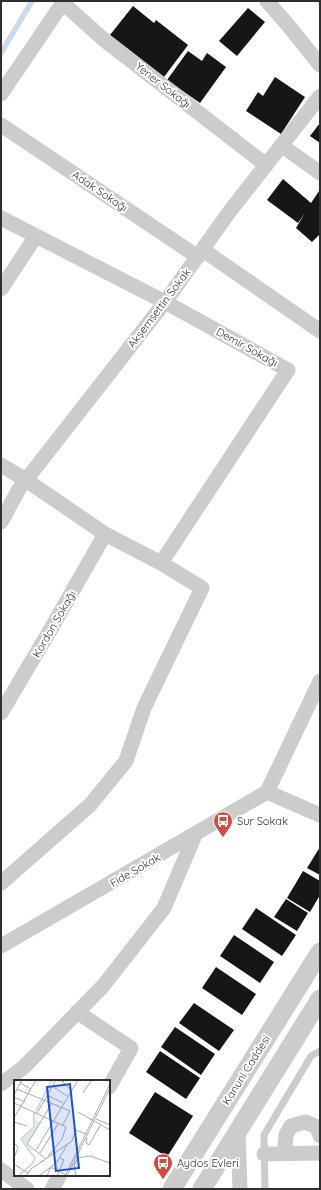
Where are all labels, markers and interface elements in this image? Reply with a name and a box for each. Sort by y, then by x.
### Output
street label: Yener Sokağı [133,59,193,111]
street label: Adak Sokağı [70,167,130,215]
street label: Akşemsettin Sokak [124,265,194,351]
street label: Demir Sokağı [214,324,280,370]
street label: Kordon Sokağı [29,588,79,660]
bus stop icon: Sur Sokak [212,810,234,838]
place label: Sur Sokak [237,814,288,828]
street label: Fide Sokak [107,850,163,890]
street label: Kanuni Caddesi [219,1033,273,1107]
inset map [14,1080,110,1176]
bus stop icon: Aydos Evleri [152,1152,174,1180]
place label: Aydos Evleri [177,1156,239,1170]

